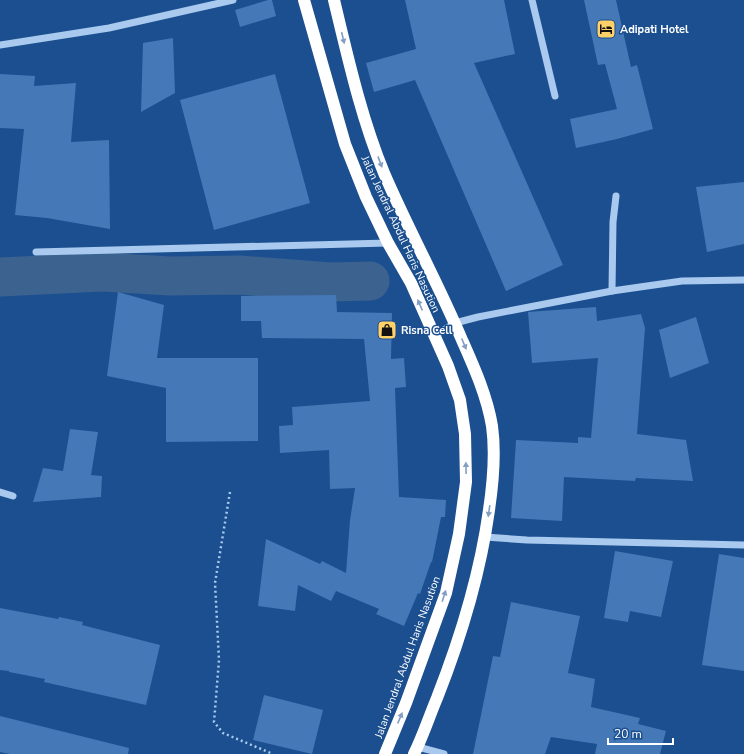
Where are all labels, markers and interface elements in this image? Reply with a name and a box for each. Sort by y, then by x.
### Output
hotel icon: Adipati Hotel [595,18,617,40]
place label: Adipati Hotel [620,22,689,37]
one-way arrow [341,32,347,44]
street label: Jalan Jendral Abdul Haris Nasution [357,152,444,315]
one-way arrow [378,157,384,169]
one-way arrow [417,299,423,310]
shop icon: Risna Cell [376,319,398,341]
place label: Risna Cell [401,323,453,338]
one-way arrow [461,339,467,350]
one-way arrow [463,461,469,474]
one-way arrow [486,505,492,517]
street label: Jalan Jendral Abdul Haris Nasution [371,574,444,741]
one-way arrow [442,590,448,602]
one-way arrow [397,712,403,724]
scale bar [608,720,673,746]
text: 20 m [614,726,642,742]

